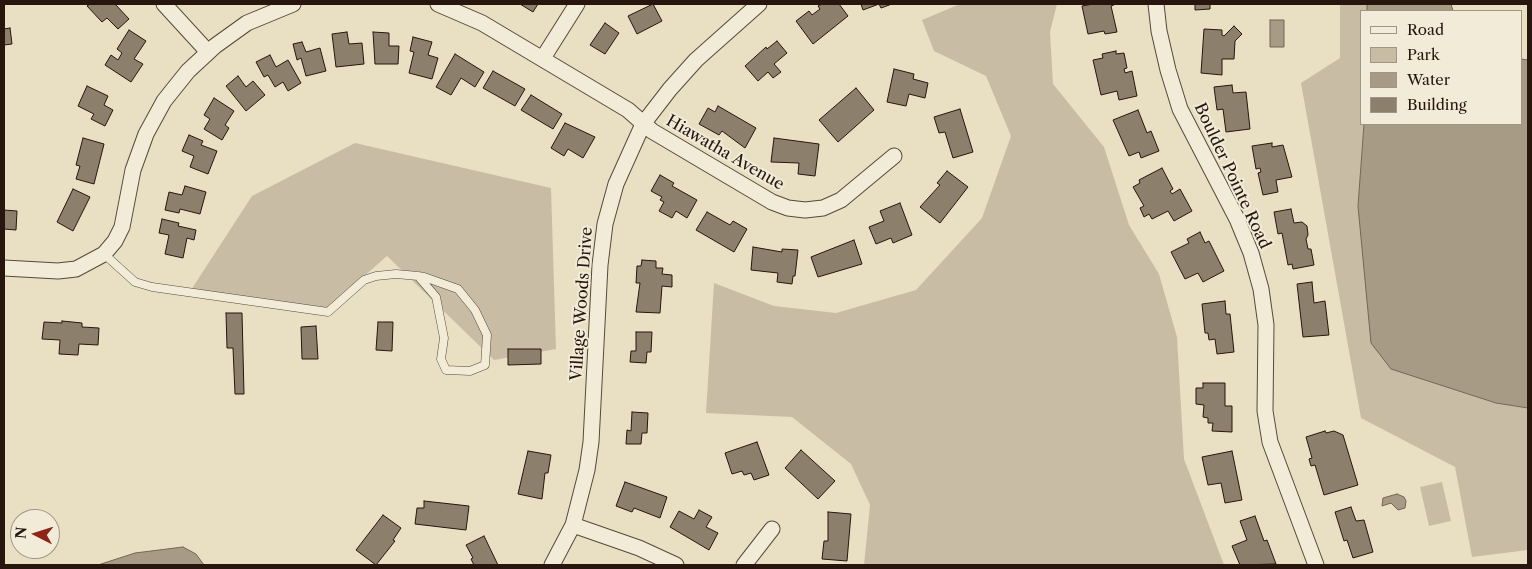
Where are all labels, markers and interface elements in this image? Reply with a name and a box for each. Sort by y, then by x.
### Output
legend [1360,10,1522,125]
text: Road [1407,20,1444,39]
text: Park [1407,45,1440,64]
text: Water [1407,70,1450,89]
text: Building [1407,95,1467,114]
street label: Boulder Pointe Road [1190,100,1274,252]
street label: Hiawatha Avenue [663,111,787,195]
street label: Village Woods Drive [567,226,597,382]
north arrow [10,509,60,559]
text: N [12,526,31,540]

